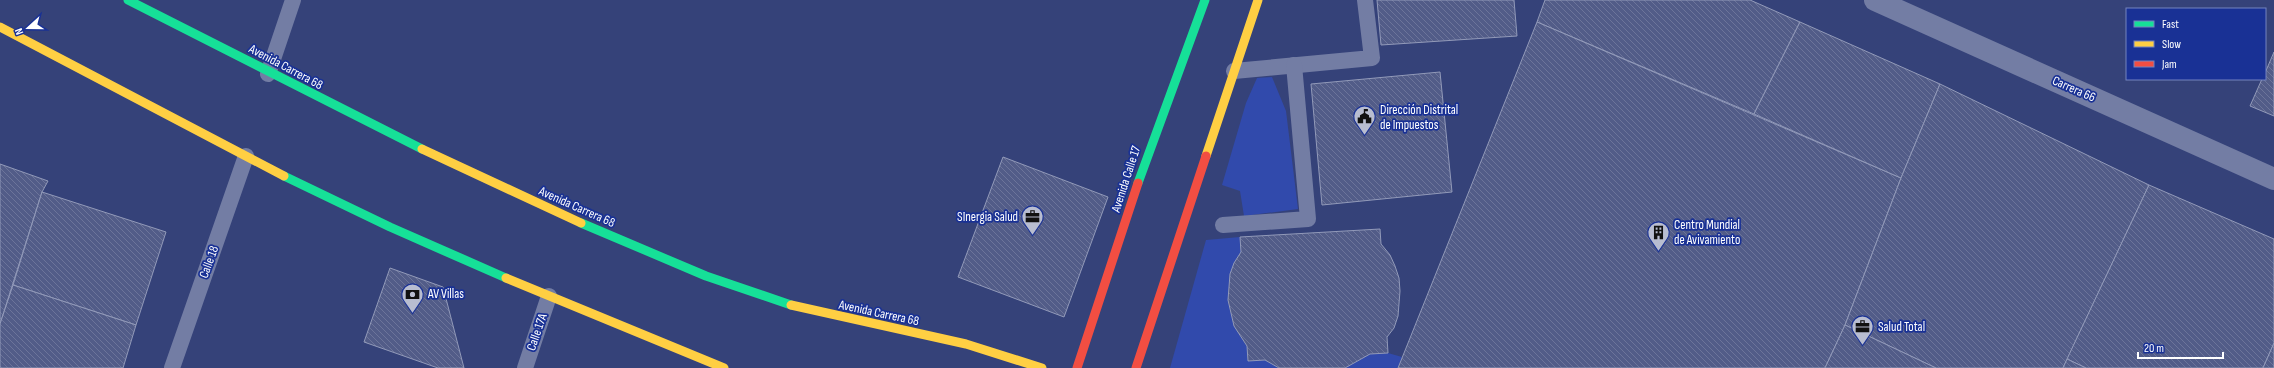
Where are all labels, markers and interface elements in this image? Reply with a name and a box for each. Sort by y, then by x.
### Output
north arrow [8,8,48,48]
legend [2126,8,2266,80]
text: Fast [2162,17,2179,32]
text: N [12,26,26,36]
text: Slow [2162,37,2181,52]
street label: Avenida Carrera 68 [245,40,326,93]
text: Jam [2161,57,2177,72]
street label: Carrera 66 [2050,72,2098,106]
place label: Dirección Distrital de Impuestos [1380,102,1458,133]
public building icon: Dirección Distrital de Impuestos [1351,104,1377,137]
street label: Avenida Calle 17 [1107,143,1145,215]
street label: Avenida Carrera 68 [536,183,618,231]
office icon: SInergia Salud [1020,204,1046,237]
place label: SInergia Salud [957,209,1018,225]
place label: Centro Mundial de Avivamiento [1674,217,1740,248]
building icon: Centro Mundial de Avivamiento [1646,219,1672,252]
street label: Calle 18 [196,243,222,280]
bank icon: AV Villas [399,281,425,314]
place label: AV Villas [427,286,464,302]
street label: Avenida Carrera 68 [836,296,921,329]
street label: Calle 17A [523,311,551,353]
office icon: Salud Total [1850,314,1876,347]
place label: Salud Total [1878,319,1925,335]
scale bar [2138,334,2223,360]
text: 20 m [2144,341,2164,356]

